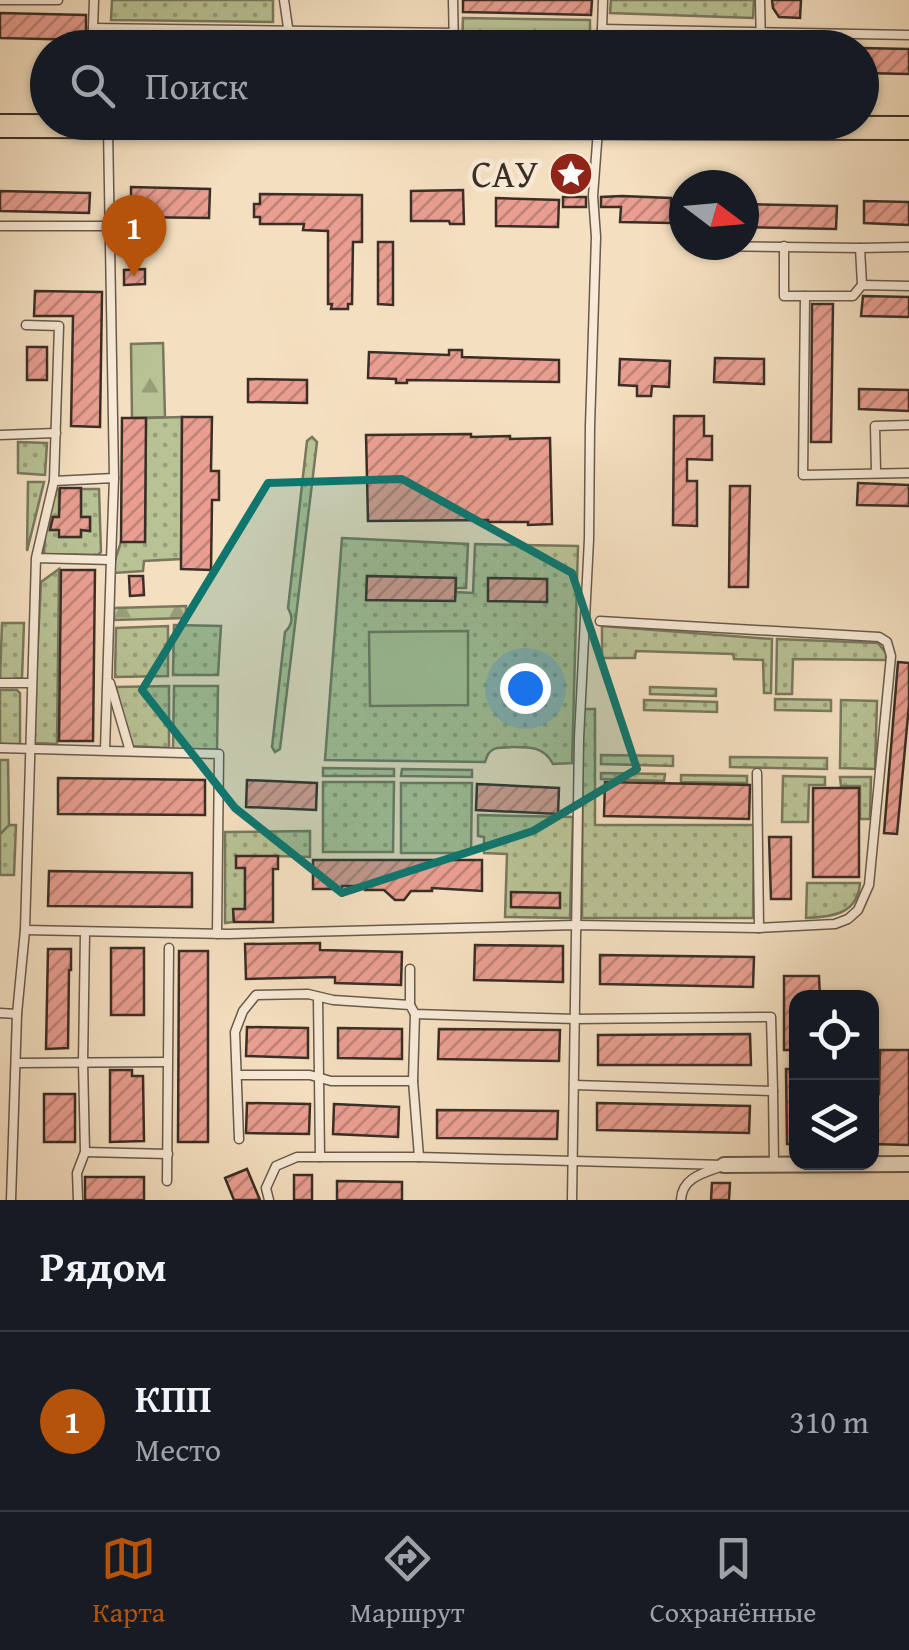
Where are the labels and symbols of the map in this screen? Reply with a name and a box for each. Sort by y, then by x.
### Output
place label: САУ [471,145,539,201]
place icon: САУ [548,151,594,197]
north arrow [669,170,759,260]
pin: 1 [102,194,166,277]
your location [500,663,551,714]

